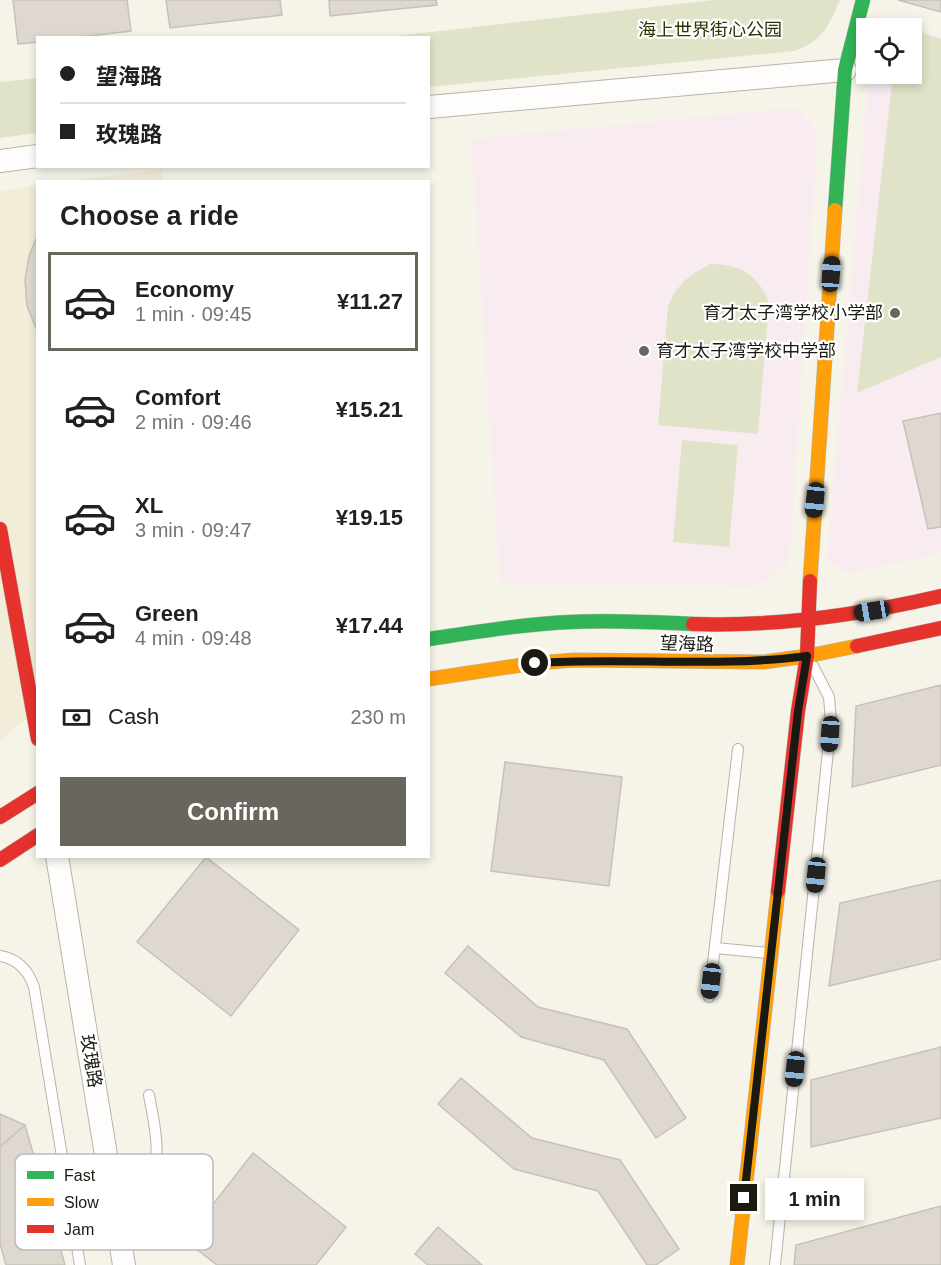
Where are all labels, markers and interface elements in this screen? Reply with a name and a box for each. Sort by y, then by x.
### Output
map controls [856,18,922,84]
button: locate [856,18,922,84]
park label: 海上世界街心公园 [638,20,782,40]
text: 望海路 [96,64,162,89]
text: 玫瑰路 [96,122,162,147]
text: Choose a ride [60,201,239,231]
car [821,255,841,293]
icon: car [63,275,117,329]
text: Economy [135,277,234,302]
text: ¥11.27 [337,289,403,314]
text: 1 min · 09:45 [135,303,252,325]
place label: 育才太子湾学校小学部 [703,303,883,323]
marker: 育才太子湾学校小学部 [888,306,902,320]
place label: 育才太子湾学校中学部 [656,341,836,361]
marker: 育才太子湾学校中学部 [637,344,651,358]
icon: car [63,383,117,437]
text: Comfort [135,385,221,410]
text: ¥15.21 [336,397,403,422]
text: 2 min · 09:46 [135,411,252,433]
car [804,481,826,519]
icon: car [63,491,117,545]
text: XL [135,493,163,518]
text: ¥19.15 [336,505,403,530]
text: 3 min · 09:47 [135,519,252,541]
icon: car [63,599,117,653]
car [853,599,891,623]
text: Green [135,601,199,626]
text: ¥17.44 [336,613,403,638]
text: 4 min · 09:48 [135,627,252,649]
street label: 望海路 [660,633,714,655]
route start [521,649,548,676]
icon: cash [60,701,93,734]
text: Cash [108,704,159,729]
text: 230 m [350,706,406,728]
car [820,715,840,753]
button: Confirm [60,777,406,846]
car [805,856,827,894]
car [700,962,722,1000]
street label: 玫瑰路 [77,1033,105,1089]
car [784,1050,806,1088]
legend [15,1154,213,1250]
text: Fast [64,1167,96,1184]
callout: 1 min [765,1177,864,1219]
route end [730,1184,757,1211]
text: 1 min [788,1188,841,1210]
text: Slow [64,1194,99,1211]
text: Jam [64,1221,94,1238]

